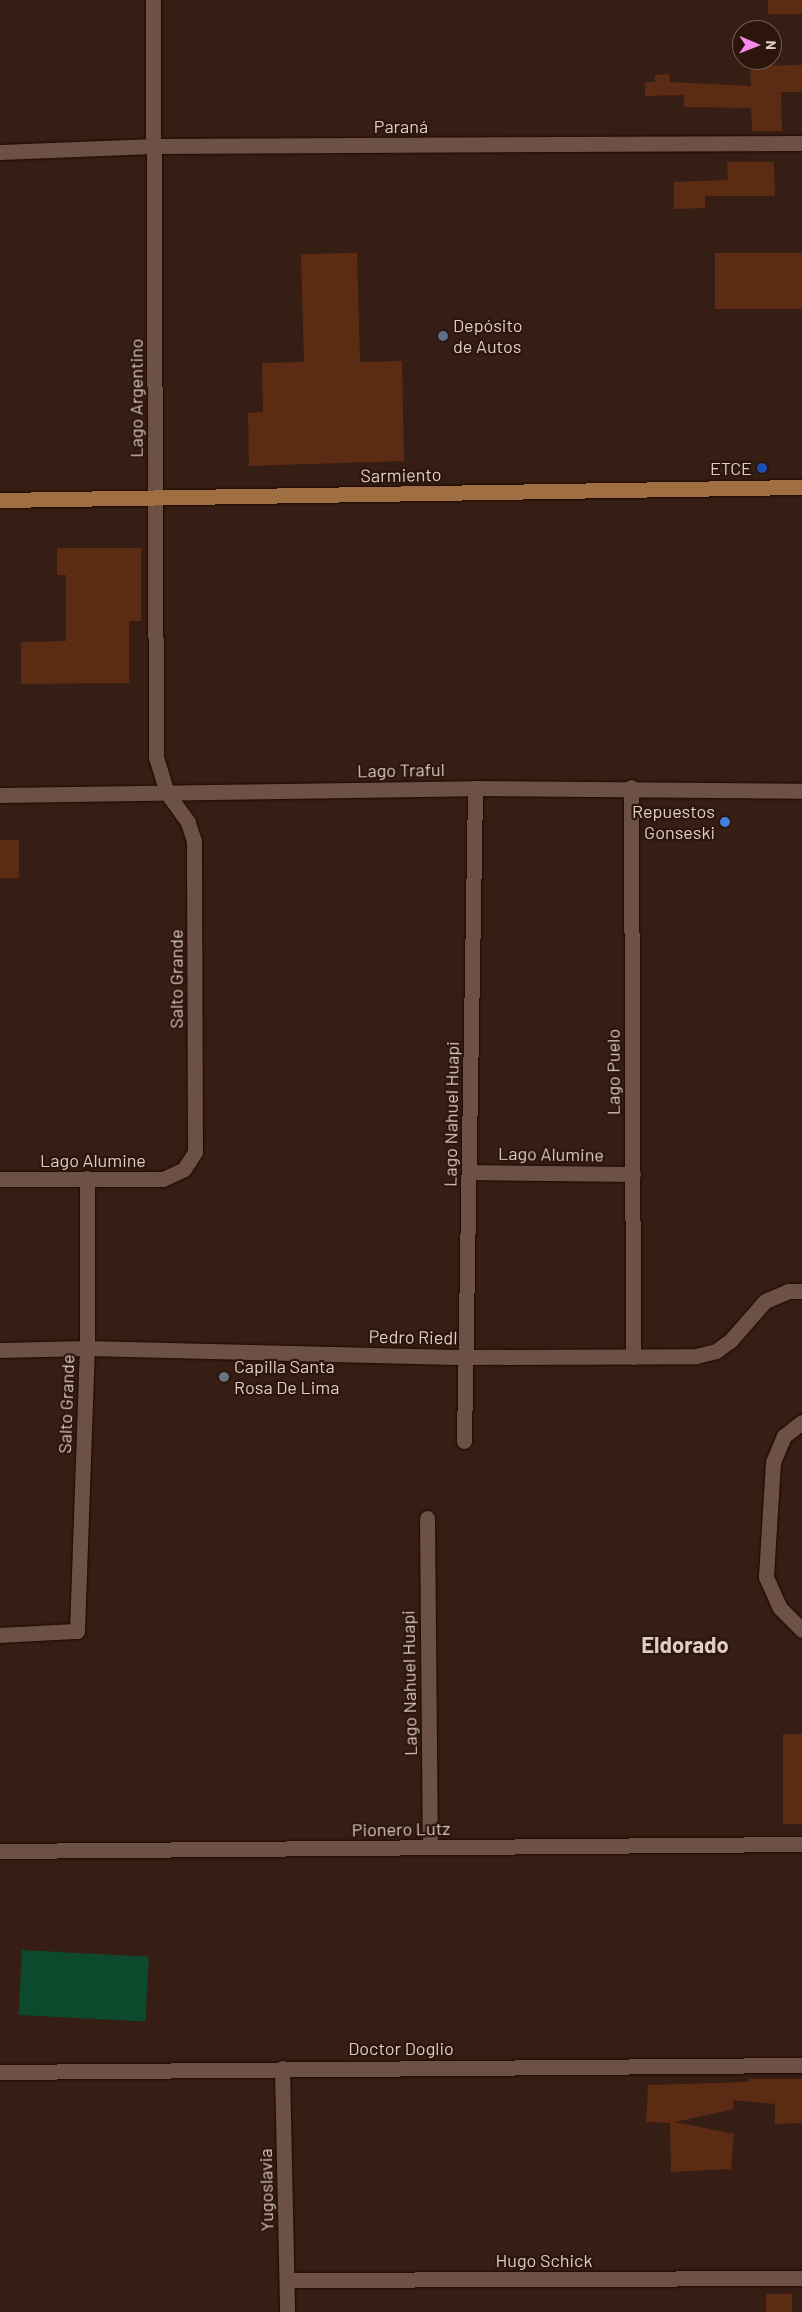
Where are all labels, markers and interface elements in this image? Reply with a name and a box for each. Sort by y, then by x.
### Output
north arrow [732,20,782,70]
text: N [763,40,780,50]
street label: Paraná [374,115,428,137]
place label: Depósito de Autos [453,315,523,358]
marker: Depósito de Autos [437,330,449,342]
street label: Lago Argentino [125,338,147,458]
place label: ETCE [710,457,752,479]
marker: ETCE [756,462,768,474]
street label: Sarmiento [360,463,442,487]
street label: Lago Traful [357,758,445,782]
place label: Repuestos Gonseski [632,801,715,844]
marker: Repuestos Gonseski [719,816,731,828]
street label: Salto Grande [165,929,187,1029]
street label: Lago Puelo [602,1029,624,1115]
street label: Lago Nahuel Huapi [439,1041,463,1187]
street label: Lago Alumine [498,1142,604,1166]
street label: Lago Alumine [40,1149,146,1171]
street label: Pedro Riedl [368,1325,458,1349]
street label: Salto Grande [53,1354,79,1454]
place label: Capilla Santa Rosa De Lima [234,1356,339,1398]
marker: Capilla Santa Rosa De Lima [218,1371,230,1383]
street label: Lago Nahuel Huapi [397,1610,421,1756]
district label: Eldorado [641,1632,729,1658]
street label: Pionero Lutz [352,1817,450,1841]
street label: Doctor Doglio [348,2037,454,2059]
street label: Yugoslavia [254,2148,278,2232]
street label: Hugo Schick [495,2249,593,2271]

